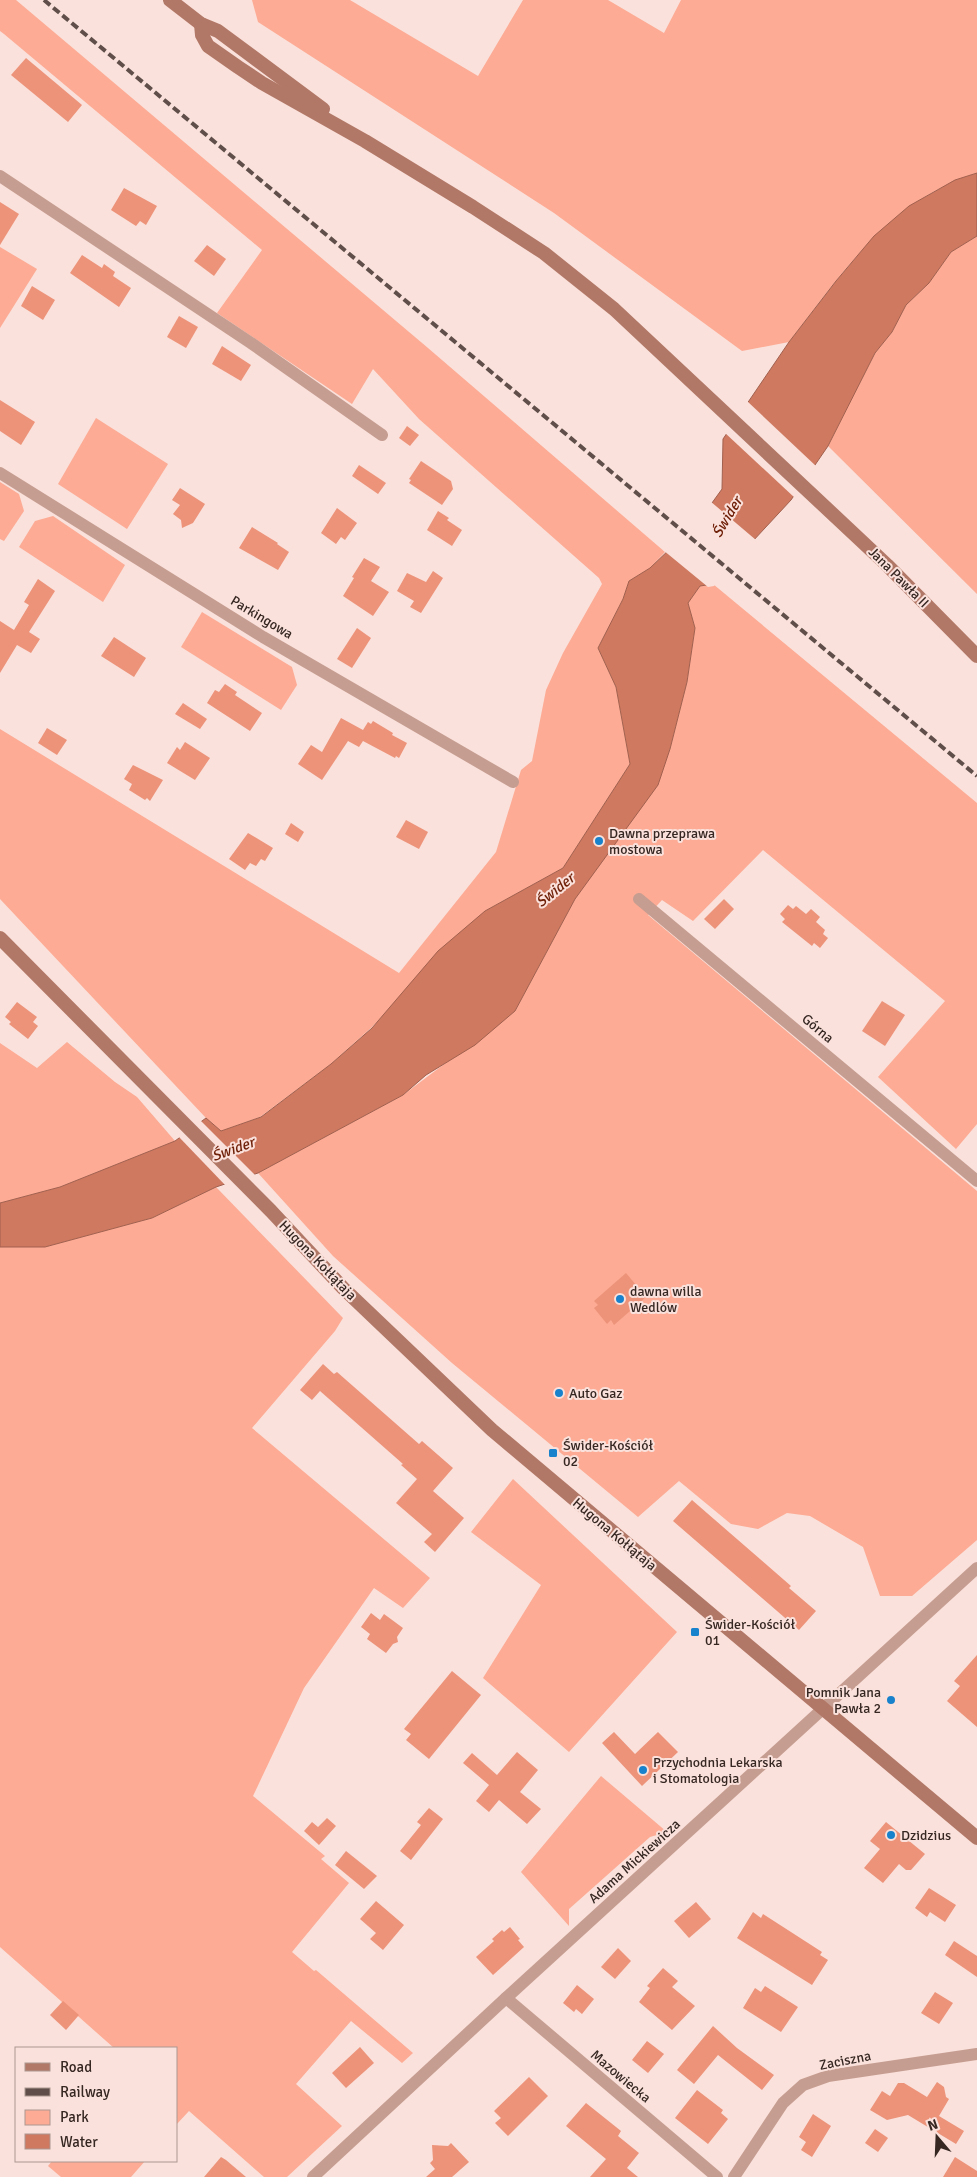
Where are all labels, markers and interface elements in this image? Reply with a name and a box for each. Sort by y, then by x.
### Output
water label: Świder [708,491,747,541]
street label: Jana Pawła II [865,544,932,611]
street label: Parkingowa [227,592,296,643]
place label: Dawna przeprawa mostowa [609,825,715,858]
marker: Dawna przeprawa mostowa [593,835,605,847]
water label: Świder [532,868,580,911]
street label: Górna [798,1010,837,1047]
water label: Świder [209,1132,259,1165]
street label: Hugona Kołłątaja [275,1217,360,1304]
place label: dawna willa Wedlów [630,1283,702,1316]
marker: dawna willa Wedlów [614,1293,626,1305]
place label: Auto Gaz [569,1385,623,1402]
marker: Auto Gaz [553,1387,565,1399]
place label: Świder-Kościół 02 [563,1437,653,1470]
marker: Świder-Kościół 02 [547,1447,559,1459]
street label: Hugona Kołłątaja [569,1494,660,1574]
place label: Świder-Kościół 01 [705,1616,795,1649]
marker: Świder-Kościół 01 [689,1626,701,1638]
place label: Pomnik Jana Pawła 2 [806,1684,881,1717]
marker: Pomnik Jana Pawła 2 [885,1694,897,1706]
place label: Przychodnia Lekarska i Stomatologia [653,1754,783,1787]
marker: Przychodnia Lekarska i Stomatologia [637,1764,649,1776]
street label: Adama Mickiewicza [585,1816,684,1907]
place label: Dzidzius [901,1827,951,1844]
marker: Dzidzius [885,1829,897,1841]
street label: Mazowiecka [587,2046,654,2106]
legend [15,2047,178,2162]
street label: Zaciszna [818,2047,872,2074]
text: Road [60,2058,92,2076]
text: Railway [60,2083,110,2101]
text: Park [60,2108,89,2126]
north arrow [912,2112,962,2162]
text: N [926,2116,940,2135]
text: Water [60,2133,98,2151]

